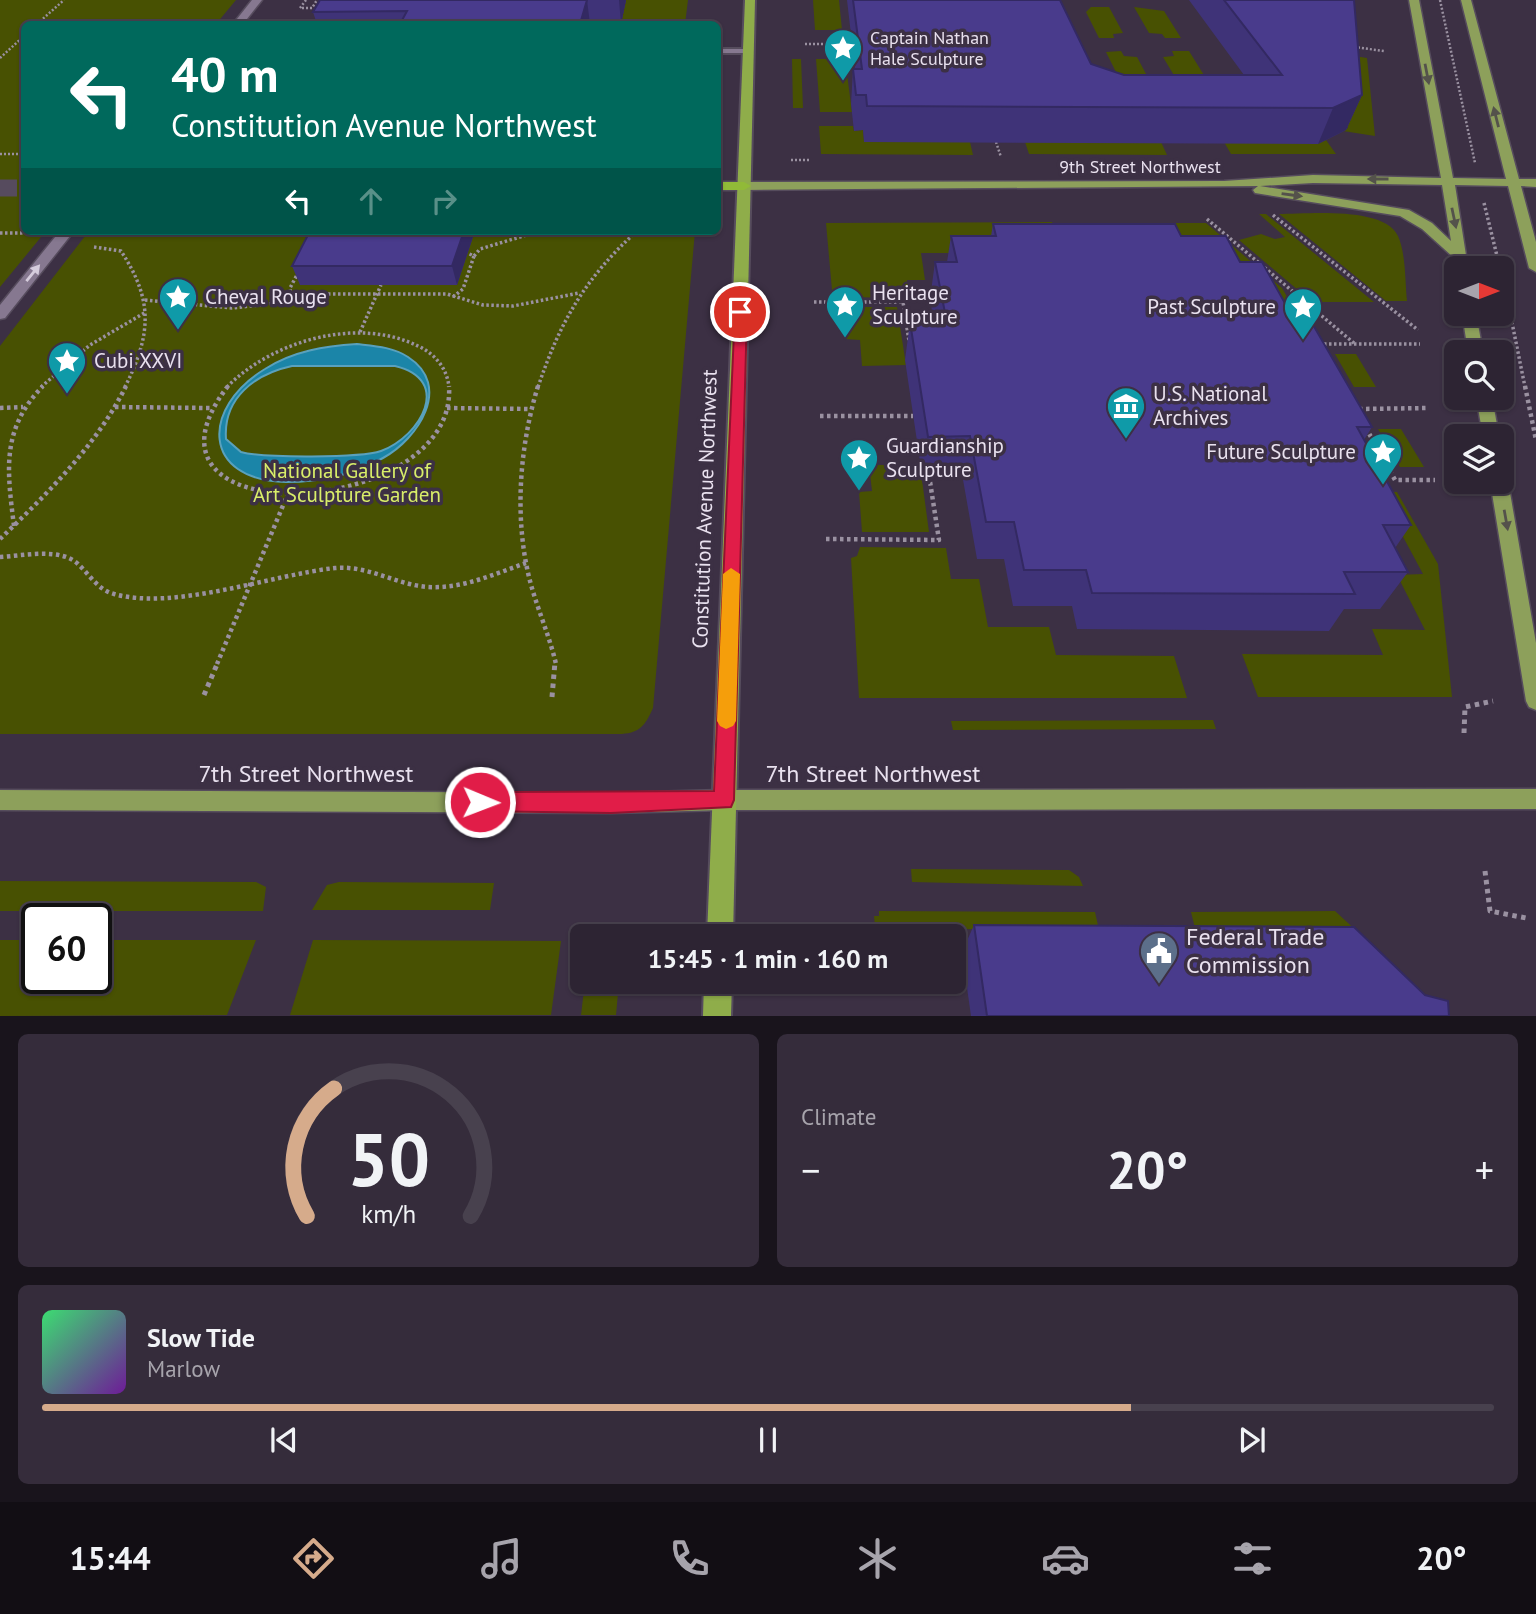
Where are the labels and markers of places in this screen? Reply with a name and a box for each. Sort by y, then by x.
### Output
place label: Captain Nathan Hale Sculpture [870,26,989,70]
place icon: Captain Nathan Hale Sculpture [822,27,864,82]
place icon: Cheval Rouge [157,276,199,331]
place label: Heritage Sculpture [872,279,958,330]
pin [710,282,770,342]
place label: Cheval Rouge [205,283,327,310]
place icon: Heritage Sculpture [824,284,866,339]
place icon: Past Sculpture [1282,286,1324,341]
place label: Past Sculpture [1147,293,1276,320]
place icon: Cubi XXVI [46,340,88,395]
place label: Cubi XXVI [94,347,182,374]
place label: U.S. National Archives [1153,380,1267,431]
museum icon: U.S. National Archives [1105,385,1147,440]
place icon: Future Sculpture [1362,431,1404,486]
place label: Guardianship Sculpture [886,432,1004,483]
place icon: Guardianship Sculpture [838,437,880,492]
place label: Future Sculpture [1206,438,1356,465]
place label: Federal Trade Commission [1186,921,1324,980]
public building icon: Federal Trade Commission [1138,930,1180,985]

